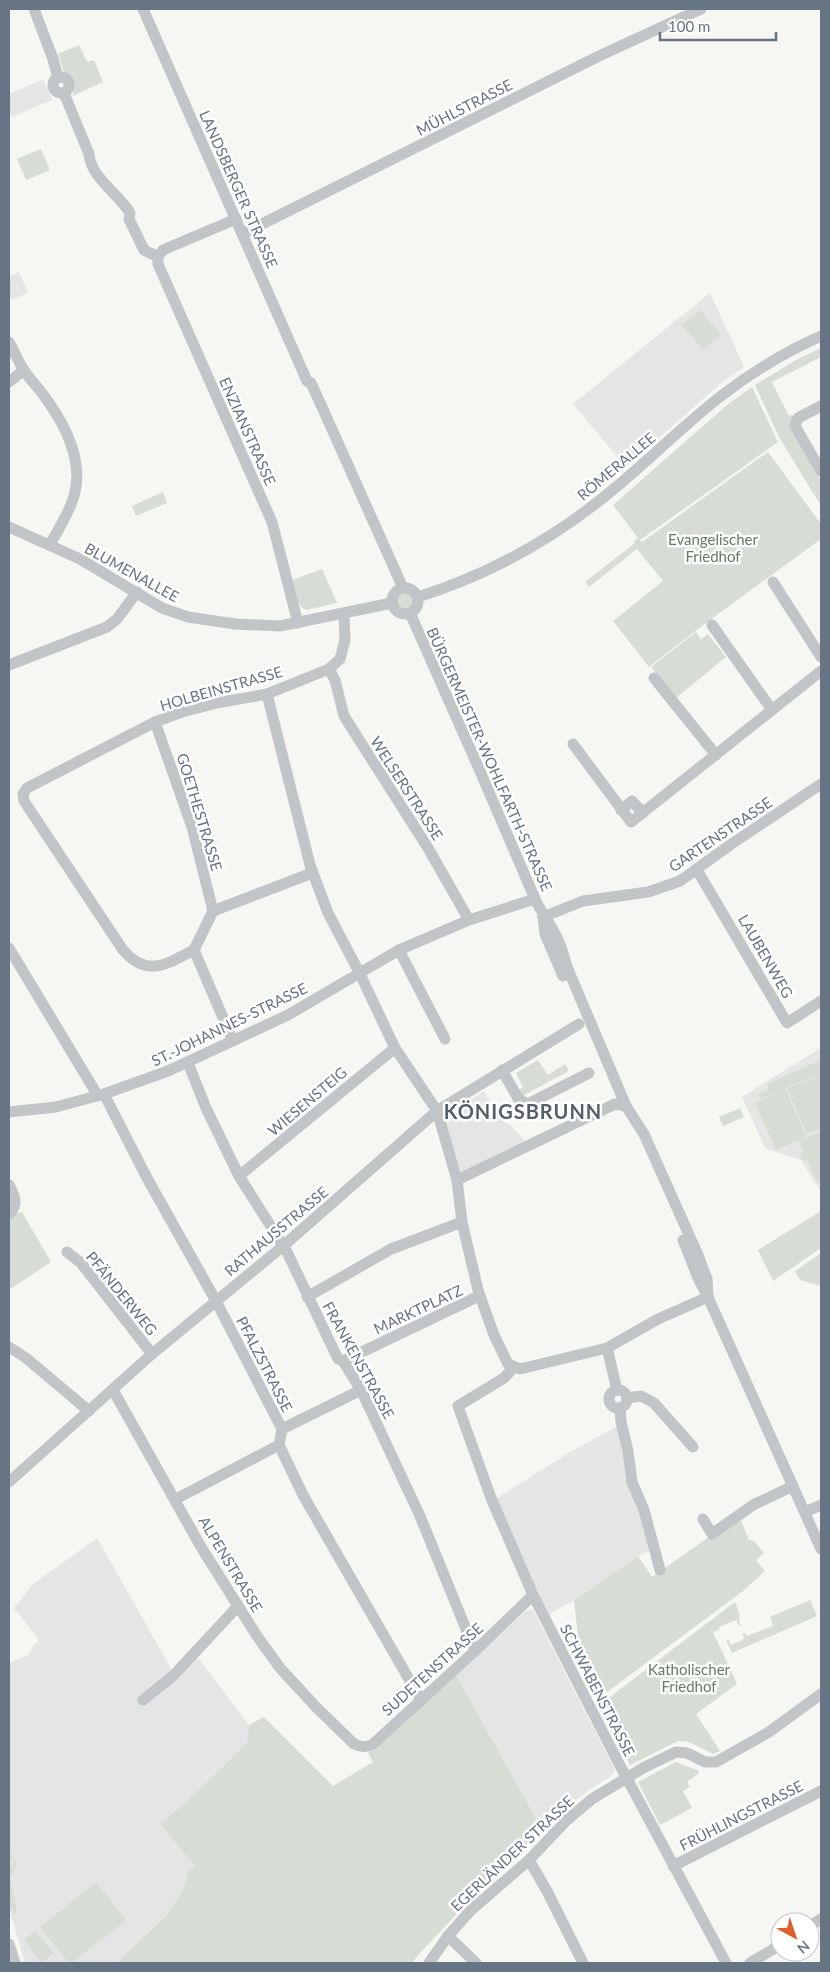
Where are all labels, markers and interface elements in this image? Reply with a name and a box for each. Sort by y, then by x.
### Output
scale bar [660,10,776,42]
text: 100 m [668,17,710,35]
street label: MÜHLSTRASSE [413,75,515,139]
street label: LANDSBERGER STRASSE [196,107,282,271]
street label: ENZIANSTRASSE [216,374,280,488]
street label: RÖMERALLEE [573,428,659,504]
park label: Evangelischer Friedhof [668,530,758,565]
street label: BLUMENALLEE [82,539,182,605]
street label: BÜRGERMEISTER-WOHLFARTH-STRASSE [423,624,557,894]
street label: HOLBEINSTRASSE [158,662,284,714]
street label: WELSERSTRASSE [367,733,447,843]
street label: GOETHESTRASSE [174,751,226,873]
street label: GARTENSTRASSE [665,793,775,875]
street label: LAUBENWEG [735,911,797,1001]
street label: ST.-JOHANNES-STRASSE [148,978,310,1070]
street label: WIESENSTEIG [264,1063,350,1139]
district label: KÖNIGSBRUNN [444,1099,602,1123]
street label: RATHAUSSTRASSE [221,1183,331,1279]
street label: PFÄNDERWEG [83,1248,161,1339]
street label: MARKTPLATZ [371,1281,465,1337]
street label: FRANKENSTRASSE [319,1298,399,1422]
street label: PFALZSTRASSE [233,1313,297,1415]
street label: ALPENSTRASSE [195,1513,267,1615]
street label: SUDETENSTRASSE [378,1619,486,1719]
street label: SCHWABENSTRASSE [557,1621,639,1759]
park label: Katholischer Friedhof [648,1660,731,1695]
street label: FRÜHLINGSTRASSE [676,1776,806,1854]
street label: EGERLÄNDER STRASSE [447,1791,577,1915]
north arrow [770,1912,820,1962]
text: N [794,1937,813,1957]

